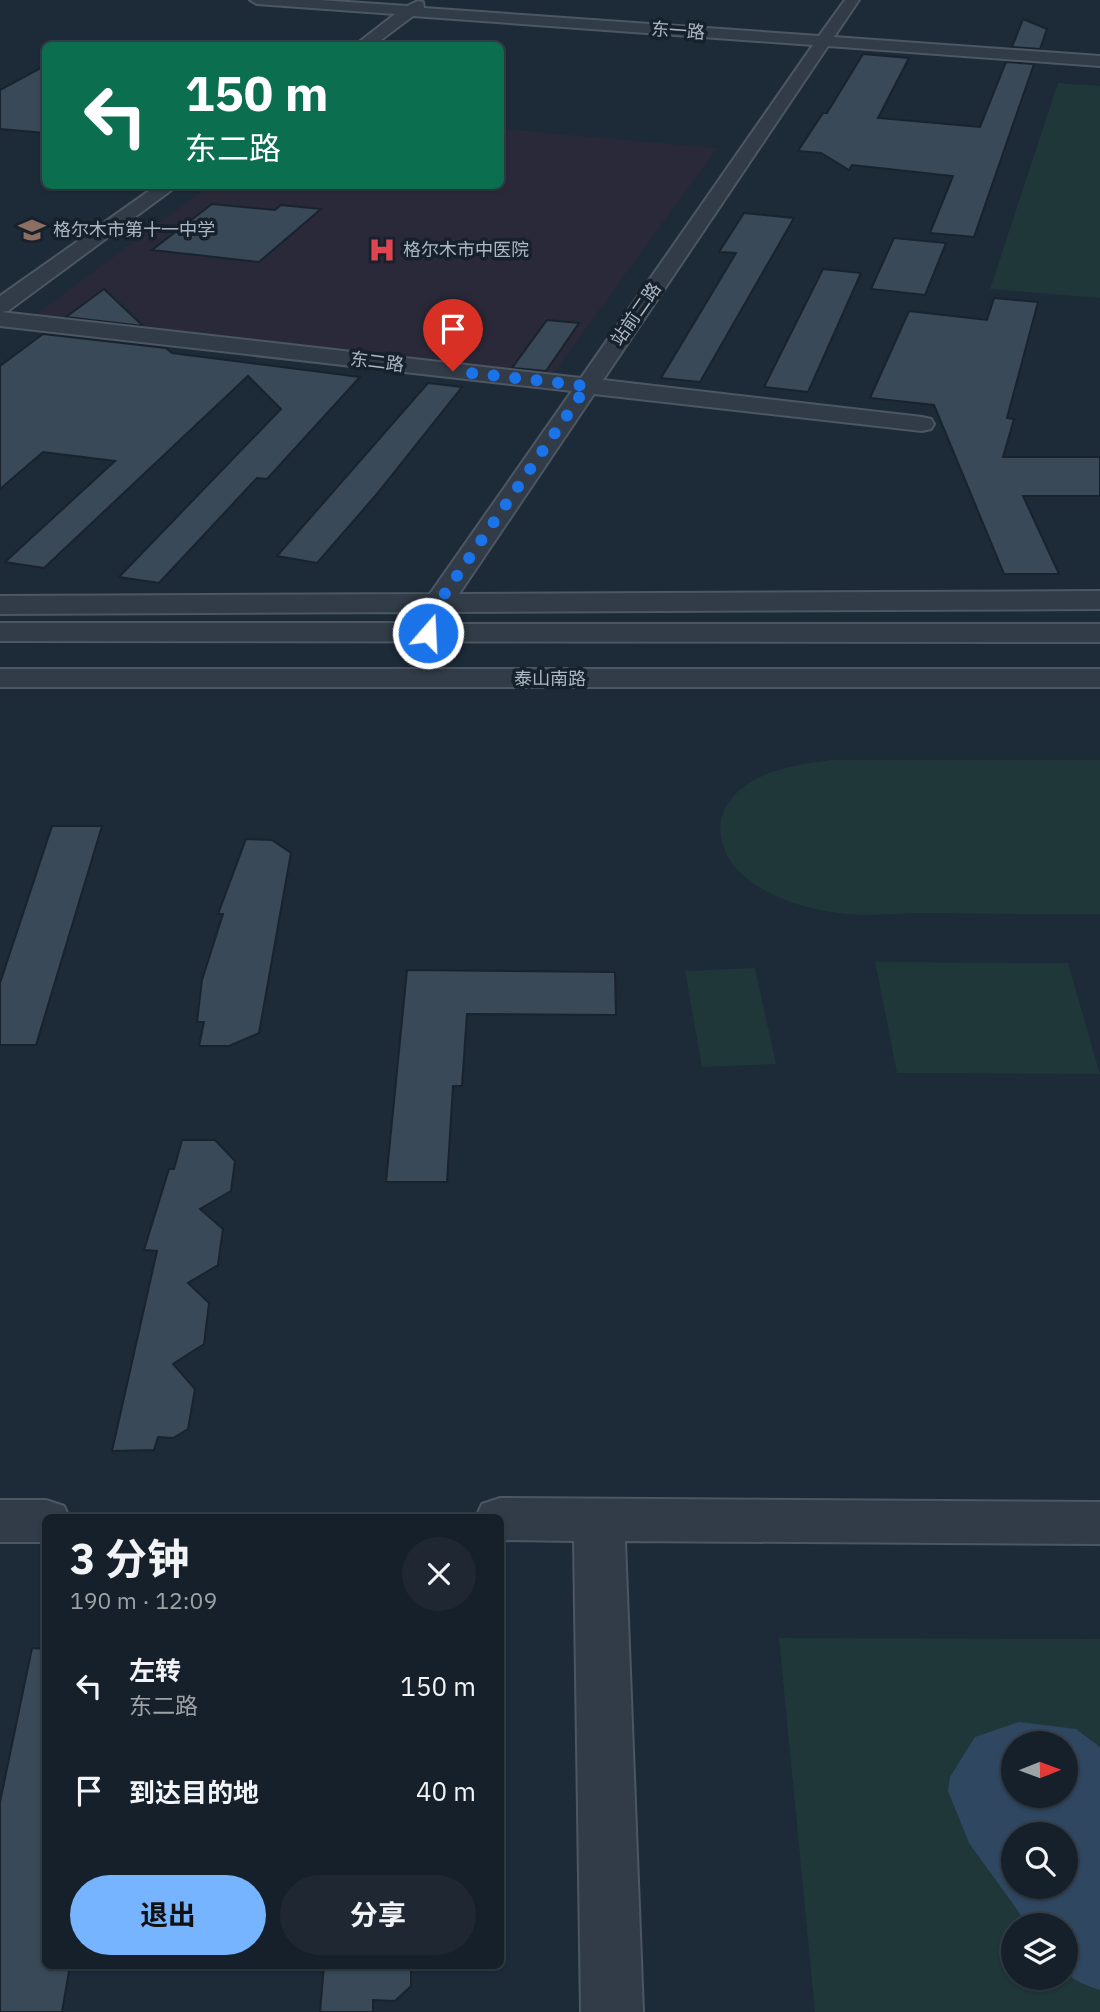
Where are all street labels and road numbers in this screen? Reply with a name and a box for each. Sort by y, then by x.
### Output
street label: 东一路 [650,17,706,44]
street label: 站前二路 [606,278,666,350]
street label: 东二路 [349,347,405,376]
street label: 泰山南路 [514,667,586,690]

